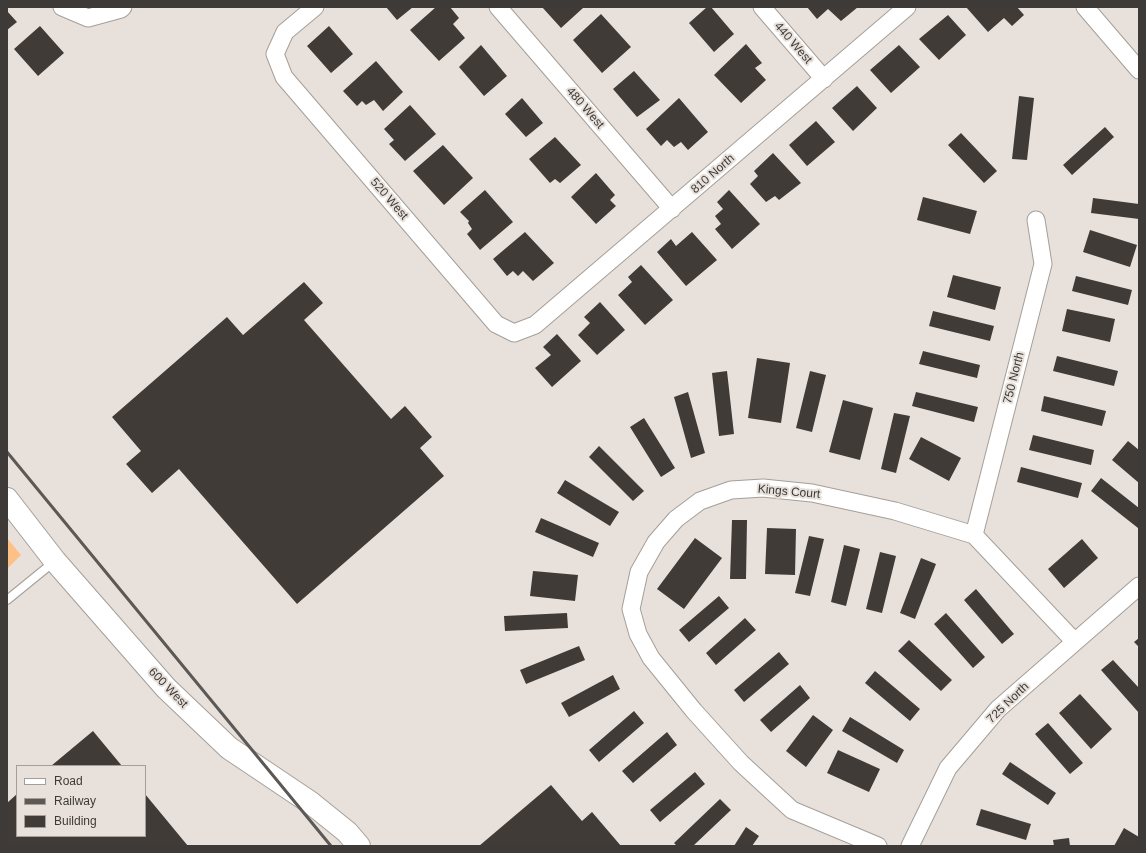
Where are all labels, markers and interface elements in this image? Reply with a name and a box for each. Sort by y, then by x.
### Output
street label: 440 West [771,19,815,67]
street label: 480 West [563,84,607,132]
street label: 810 North [688,151,738,197]
street label: 520 West [367,175,411,223]
street label: 750 North [1001,351,1027,405]
street label: Kings Court [757,482,821,502]
street label: 600 West [145,665,191,711]
street label: 725 North [984,680,1032,726]
legend [16,765,146,837]
text: Road [54,774,83,788]
text: Railway [54,794,96,808]
text: Building [54,814,97,828]

